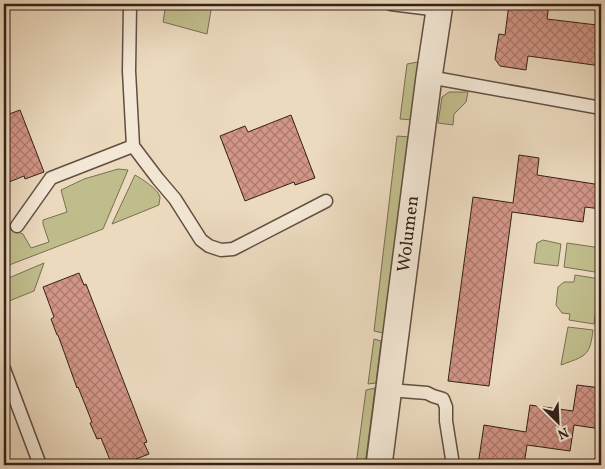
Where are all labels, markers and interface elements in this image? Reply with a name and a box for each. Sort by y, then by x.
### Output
street label: Wolumen [392,194,426,274]
north arrow [532,396,582,446]
text: N [554,422,571,443]

